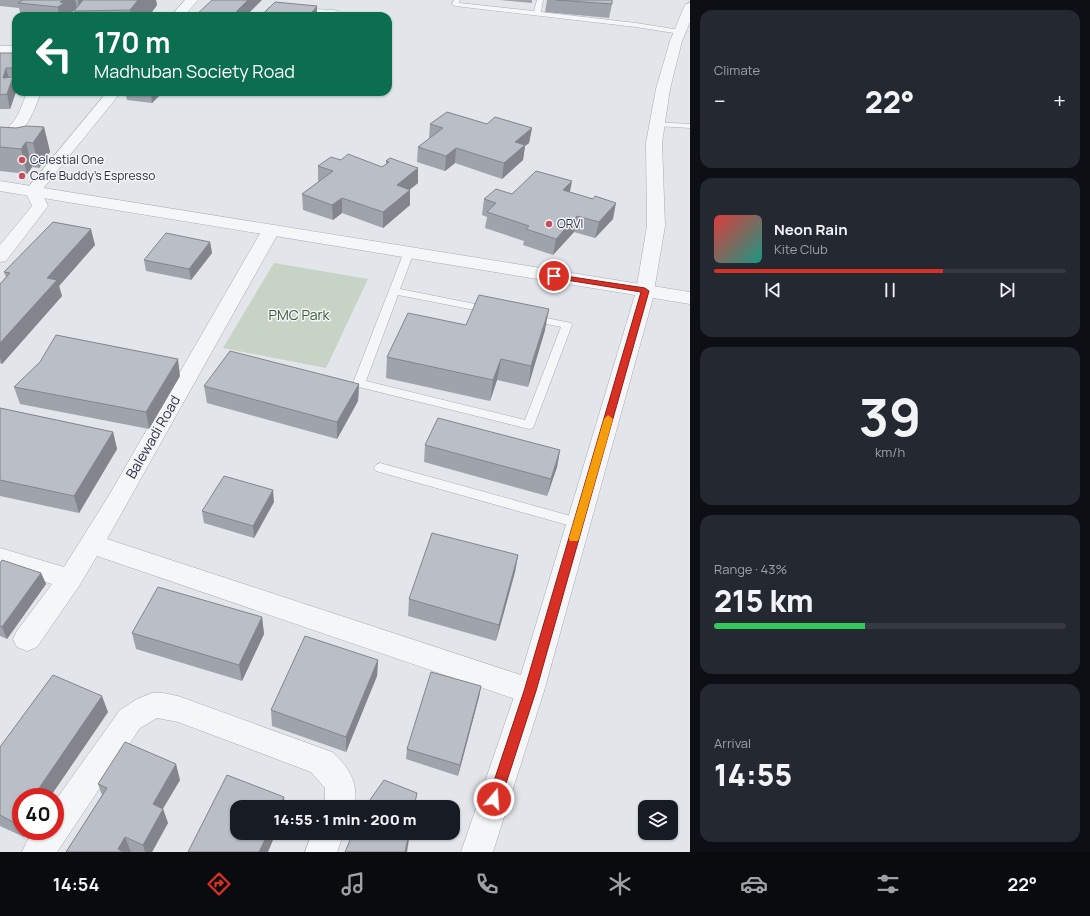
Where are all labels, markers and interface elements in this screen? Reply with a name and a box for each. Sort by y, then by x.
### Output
text: 170 m [94,23,170,61]
icon: left [28,28,80,80]
text: Madhuban Society Road [94,59,295,83]
text: Climate [714,61,760,79]
text: 22° [865,81,914,122]
text: − [714,86,726,116]
text: + [1053,86,1066,116]
place label: Celestial One [30,151,104,168]
marker: Celestial One [17,155,27,165]
place label: Cafe Buddy's Espresso [30,167,155,184]
marker: Cafe Buddy's Espresso [17,171,27,181]
place label: ORVI [557,215,583,232]
marker: ORVI [544,219,554,229]
text: Neon Rain [774,219,848,240]
text: Kite Club [774,240,828,258]
pin [537,259,571,293]
icon: arrive [543,265,565,287]
icon: previous [762,279,784,301]
icon: pause [879,279,901,301]
icon: next [996,279,1018,301]
park label: PMC Park [269,305,331,324]
text: 39 [859,381,921,452]
street label: Balewadi Road [121,392,184,482]
text: km/h [875,443,905,461]
text: Range · 43% [714,560,787,578]
text: 215 km [714,580,813,621]
text: Arrival [714,734,751,752]
text: 14:55 [714,754,792,795]
position arrow [473,778,515,820]
speed limit sign: 40 [12,788,64,840]
map controls [638,800,678,840]
button: layers [638,800,678,840]
text: 14:55 · 1 min · 200 m [273,809,417,830]
icon: directions [205,870,233,898]
icon: music [339,870,367,898]
icon: phone [473,870,501,898]
icon: climate [606,870,634,898]
icon: car [740,870,768,898]
icon: filters [874,870,902,898]
text: 14:54 [53,872,99,896]
text: 22° [1008,872,1037,896]

